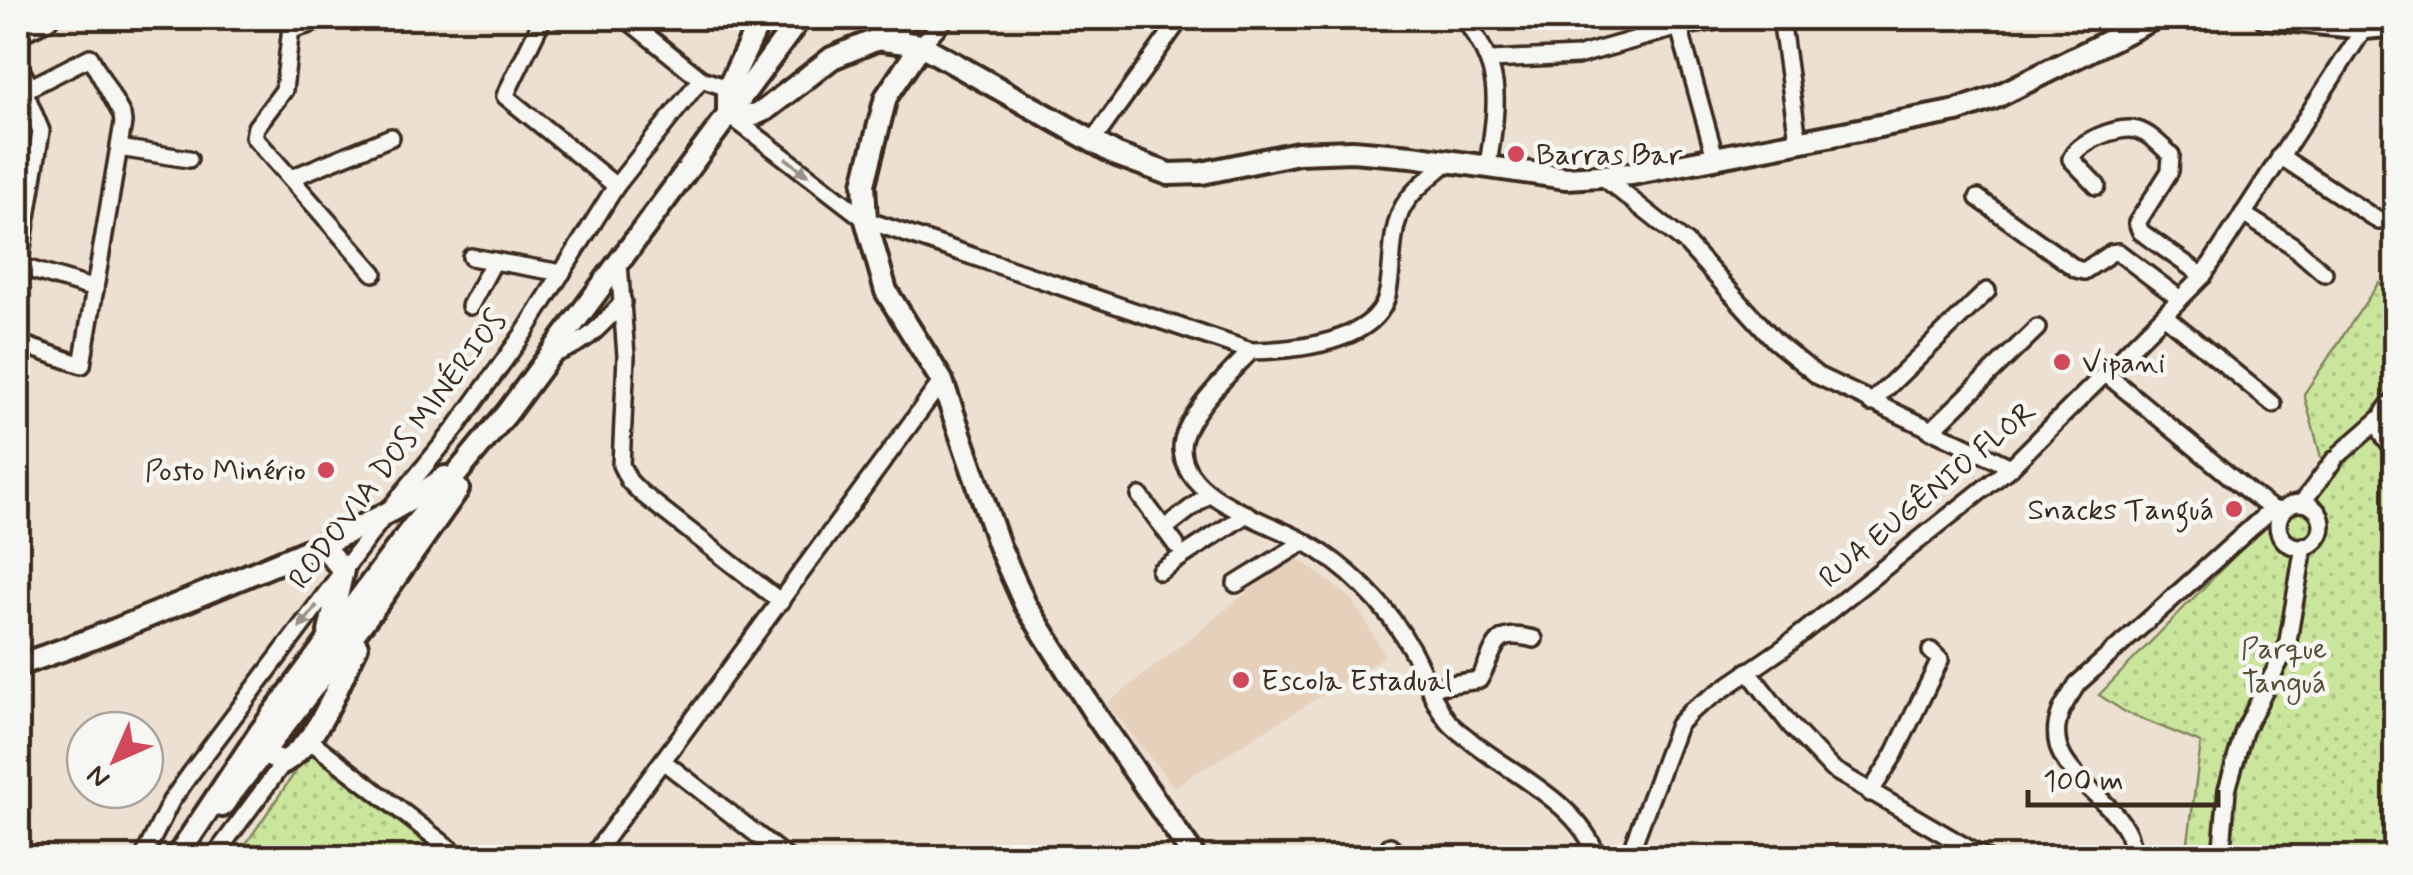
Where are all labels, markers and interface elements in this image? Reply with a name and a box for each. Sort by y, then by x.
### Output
place label: Barras Bar [1536,136,1683,175]
marker: Barras Bar [1505,143,1527,165]
one-way arrow [784,156,810,177]
street label: RODOVIA DOS MINÉRIOS [280,302,516,597]
place label: Vipani [2082,344,2165,383]
marker: Vipani [2051,351,2073,373]
street label: RUA EUGÊNIO FLOR [1811,393,2045,597]
place label: Posto Minério [145,452,306,491]
marker: Posto Minério [315,459,337,481]
place label: Snacks Tanguá [2027,491,2214,533]
marker: Snacks Tanguá [2223,498,2245,520]
one-way arrow [299,604,319,630]
park label: Parque Tanguá [2241,630,2327,705]
place label: Escola Estadual [1261,662,1452,701]
marker: Escola Estadual [1230,669,1252,691]
north arrow [65,710,165,810]
scale bar [2028,745,2218,807]
text: N [79,756,119,796]
text: 100 m [2043,762,2124,801]

